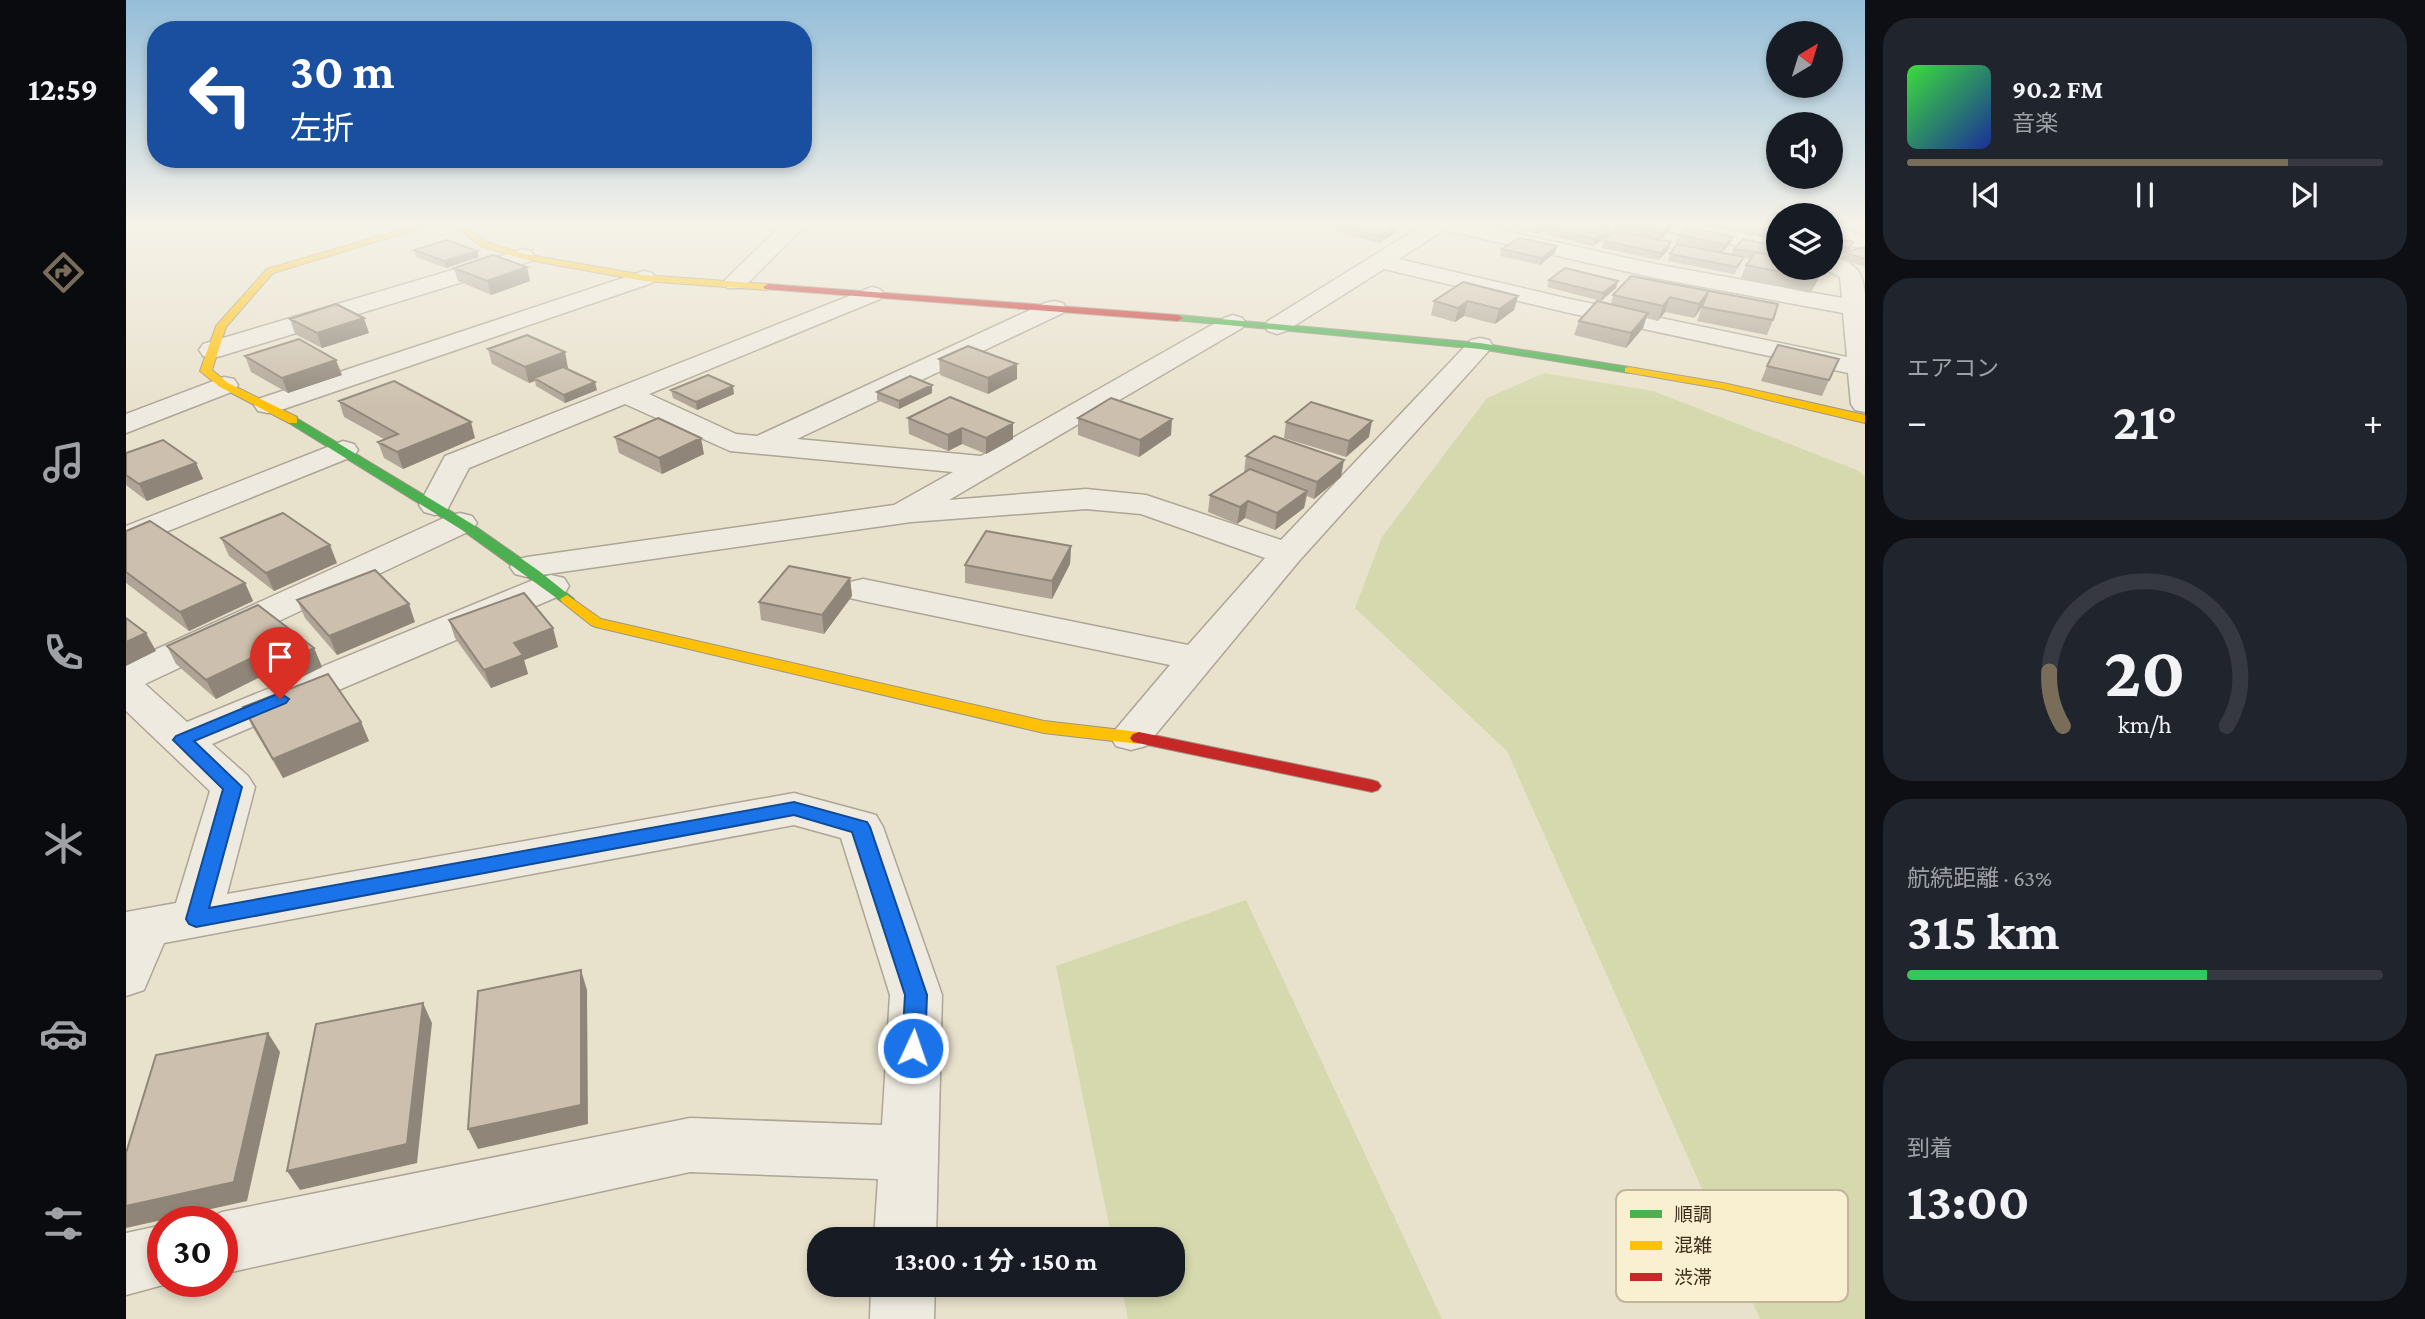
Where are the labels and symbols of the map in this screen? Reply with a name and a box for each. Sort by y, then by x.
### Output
north arrow [1766,21,1843,98]
pin [250,627,310,699]
position arrow [876,1011,950,1085]
legend [1616,1190,1848,1302]
text: 順調 [1674,1204,1712,1225]
speed limit sign: 30 [147,1206,238,1297]
text: 混雑 [1674,1235,1712,1256]
text: 渋滞 [1674,1267,1712,1288]

